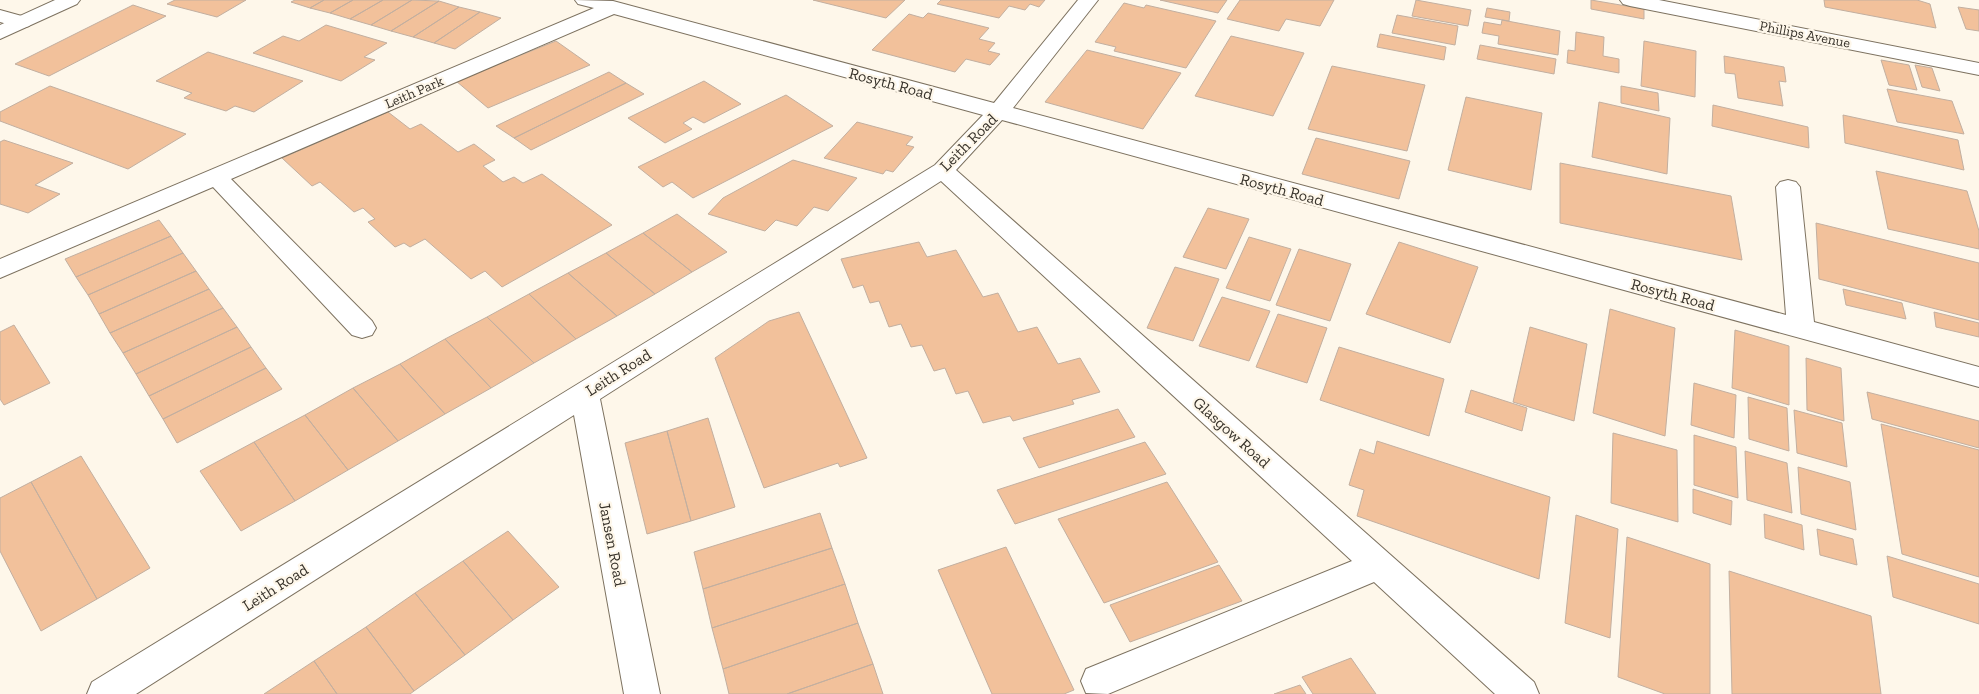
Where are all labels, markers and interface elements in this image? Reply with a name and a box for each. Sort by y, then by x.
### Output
street label: Phillips Avenue [1758,17,1852,52]
street label: Rosyth Road [847,63,935,104]
street label: Leith Park [382,72,447,112]
street label: Leith Road [936,110,1001,175]
street label: Rosyth Road [1238,169,1326,210]
street label: Rosyth Road [1629,274,1717,315]
street label: Leith Road [582,345,655,400]
street label: Glasgow Road [1189,393,1274,472]
street label: Jansen Road [595,500,630,588]
street label: Leith Road [239,560,312,615]

